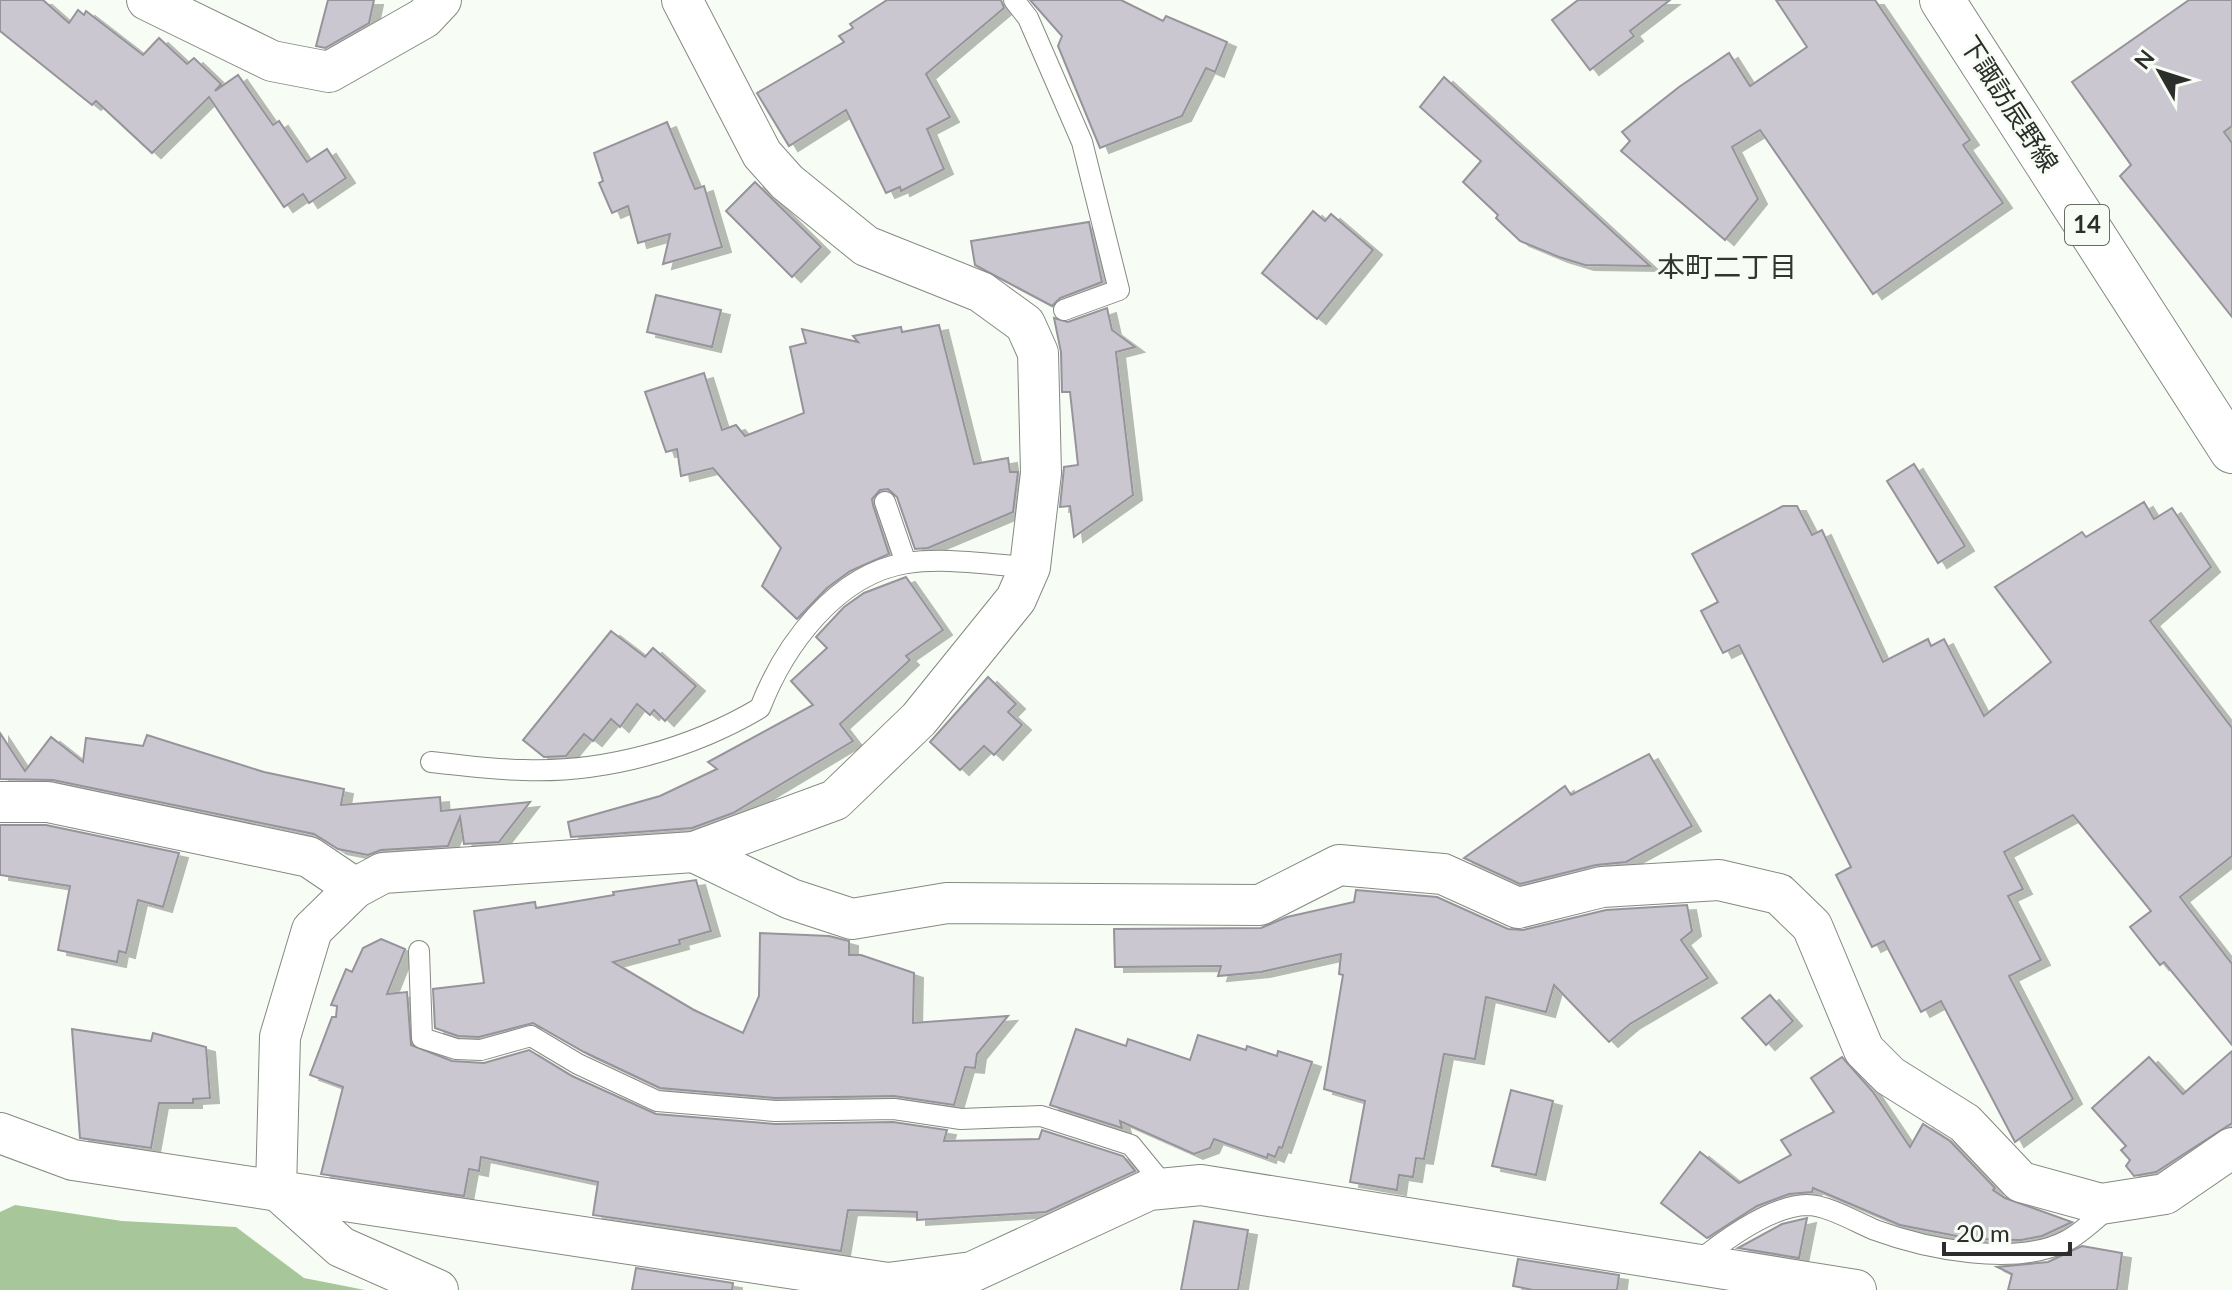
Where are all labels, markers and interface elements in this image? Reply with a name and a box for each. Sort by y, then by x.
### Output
street label: 下諏訪辰野線 [1954,29,2066,178]
north arrow [2120,32,2200,112]
text: N [2128,44,2160,74]
road number: 14 [2065,205,2109,245]
district label: 本町二丁目 [1657,249,1797,283]
scale bar [1944,1206,2070,1256]
text: 20 m [1956,1218,2010,1247]

